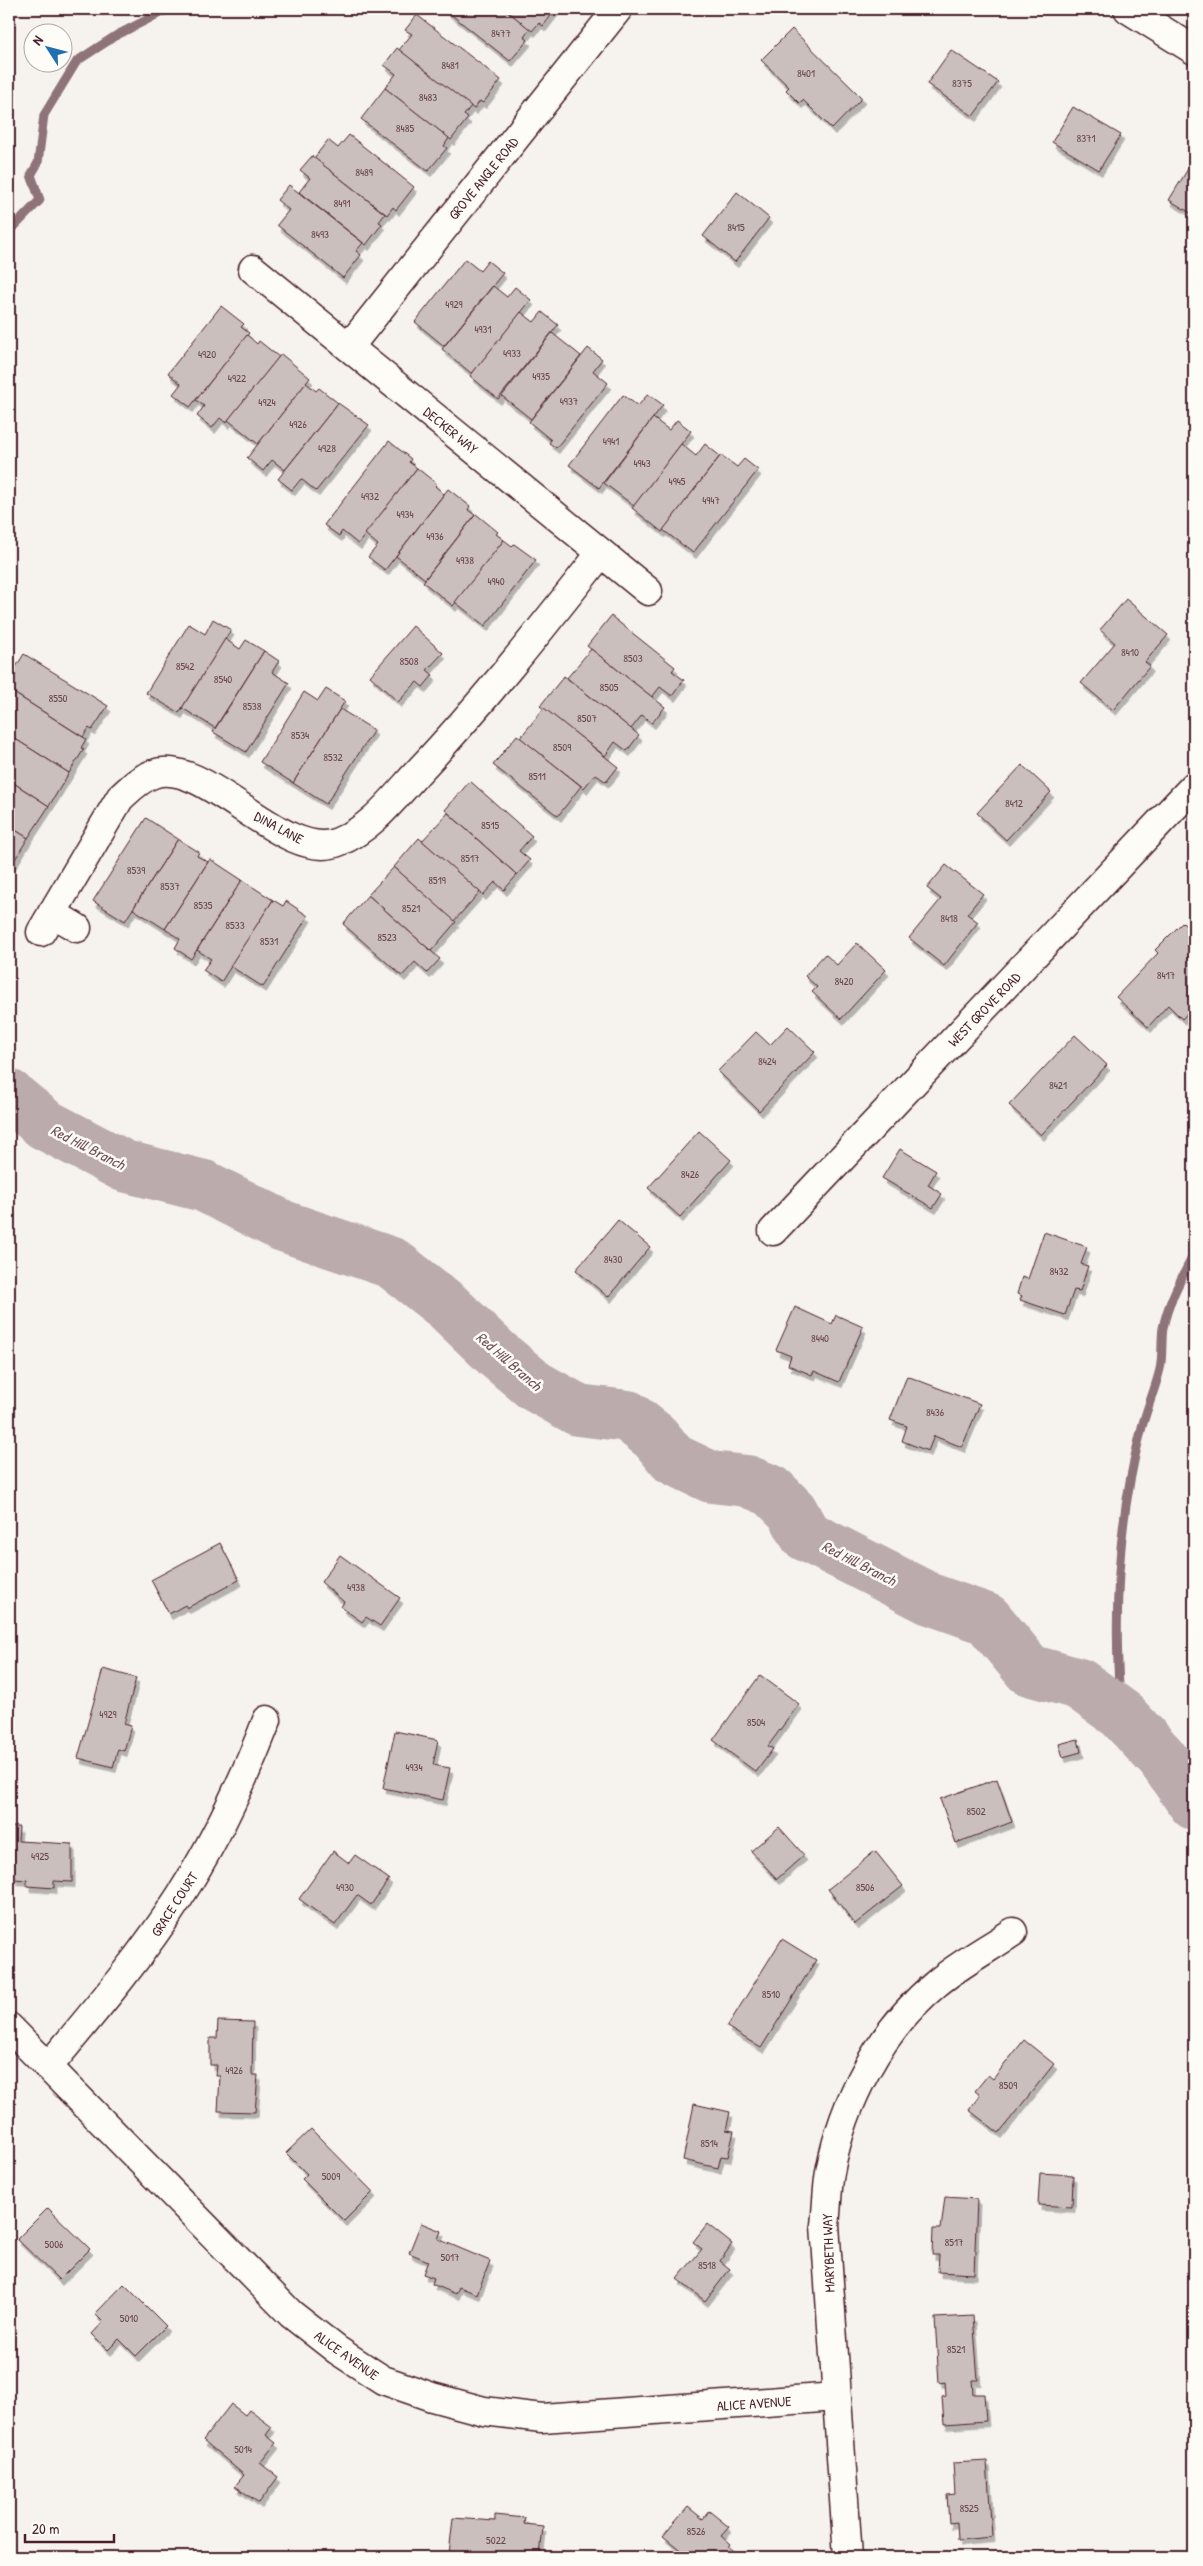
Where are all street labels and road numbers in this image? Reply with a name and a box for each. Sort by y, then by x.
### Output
street label: GROVE ANGLE ROAD [444,132,523,223]
street label: DECKER WAY [420,402,483,458]
street label: DINA LANE [251,806,307,848]
street label: WEST GROVE ROAD [944,967,1025,1050]
street label: GRACE COURT [146,1868,202,1940]
street label: MARYBETH WAY [817,2212,839,2293]
street label: ALICE AVENUE [311,2326,383,2384]
street label: ALICE AVENUE [716,2391,792,2415]

